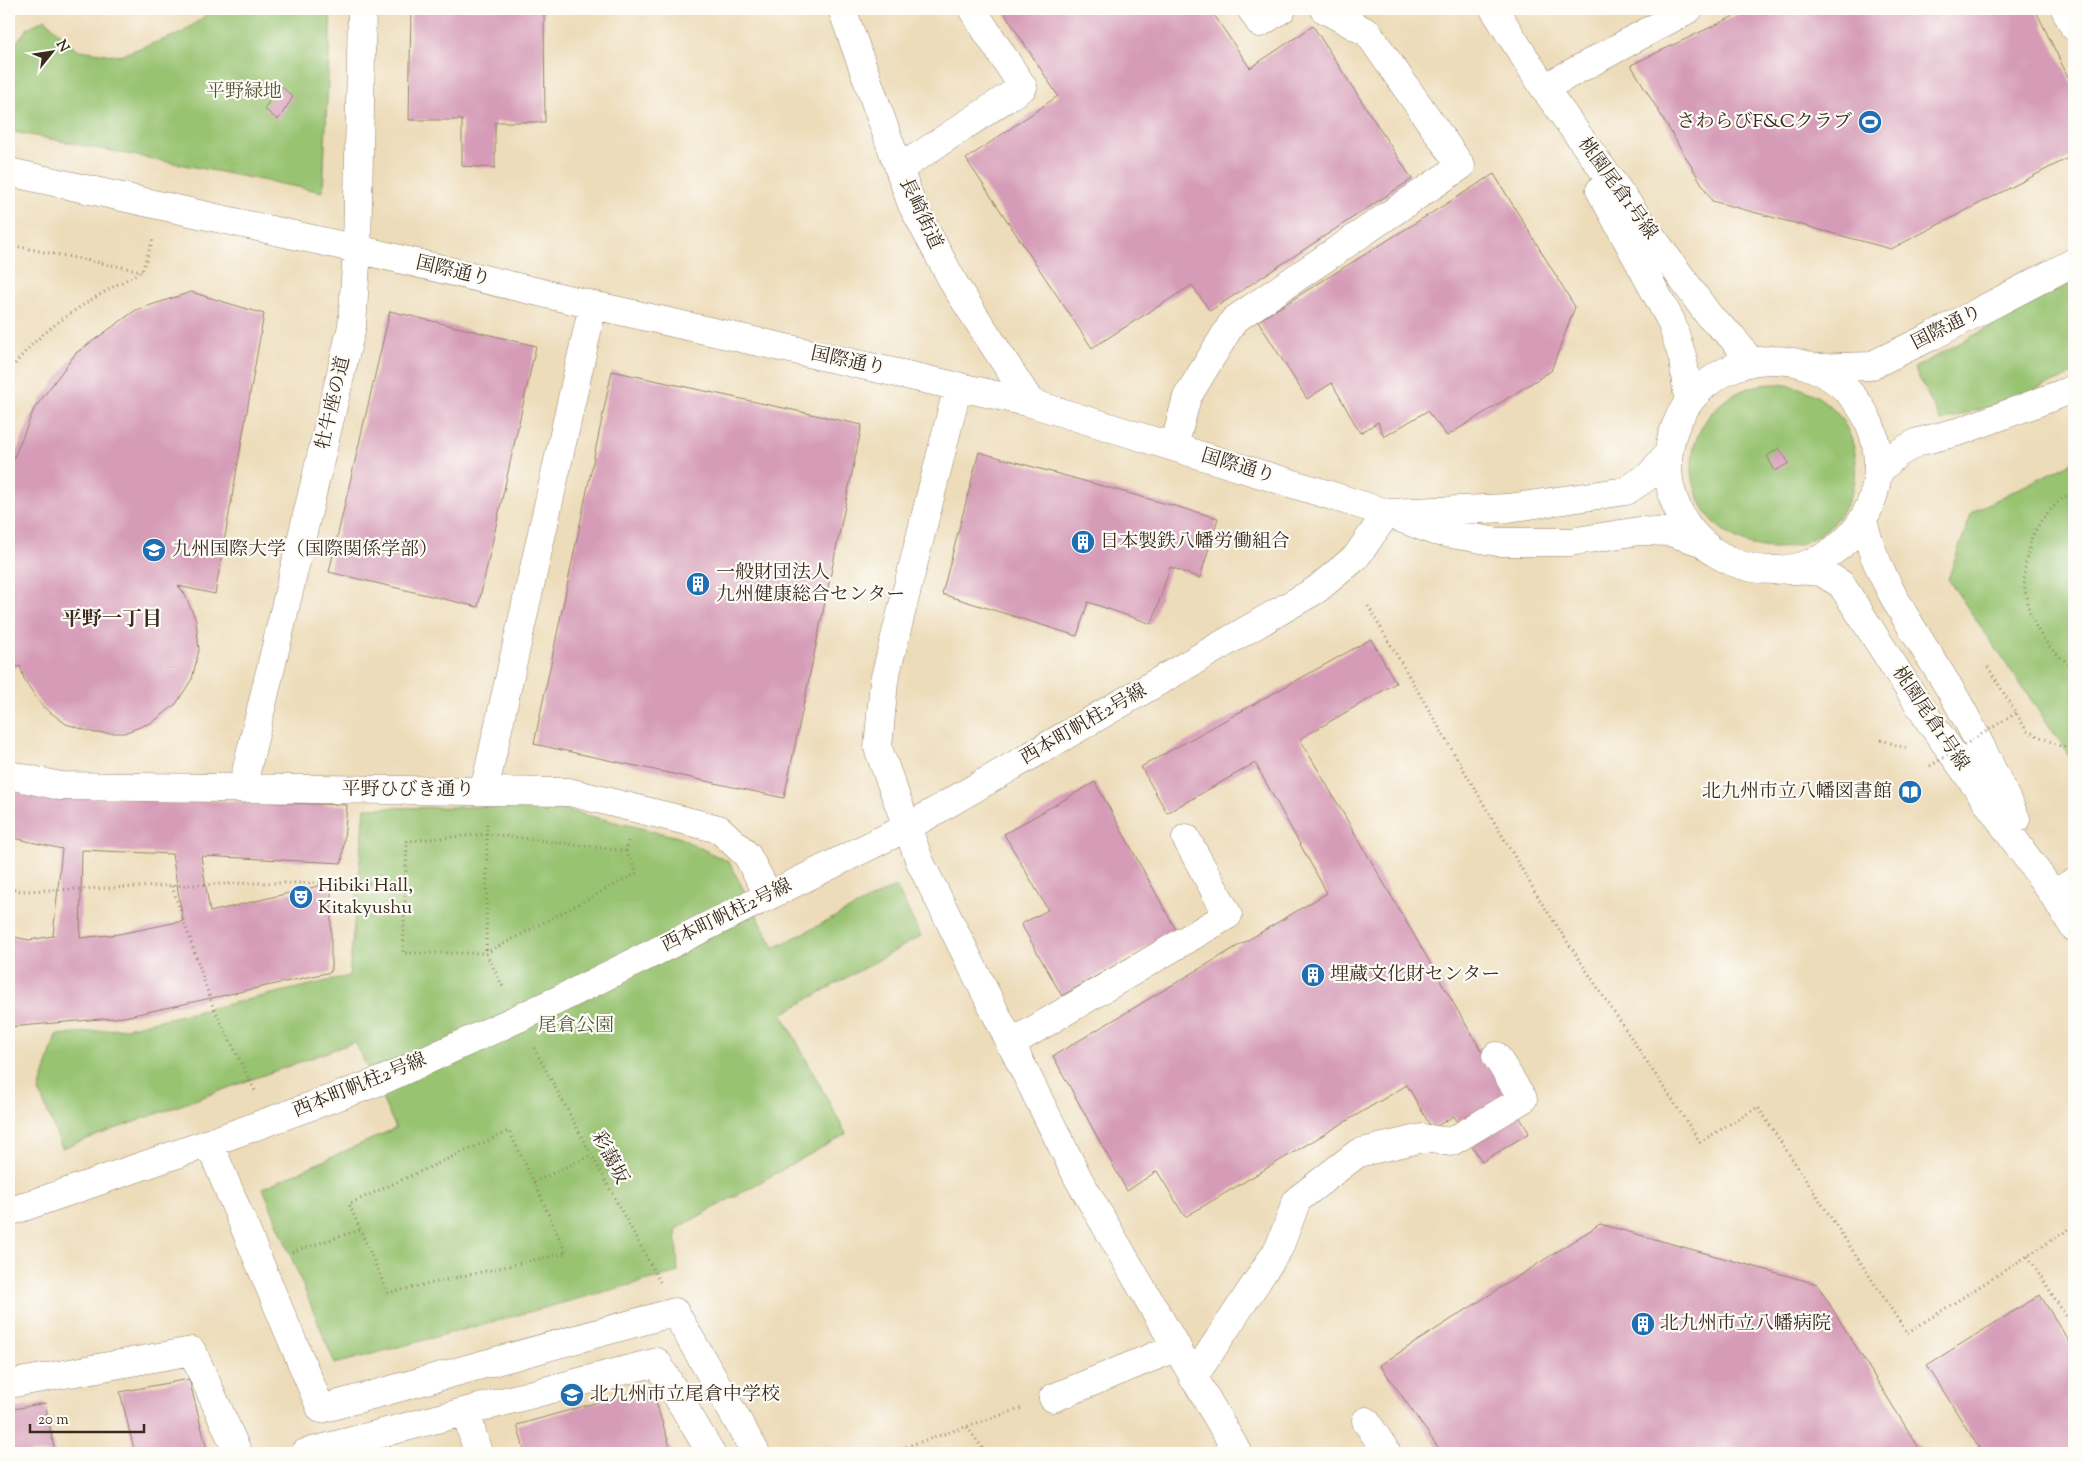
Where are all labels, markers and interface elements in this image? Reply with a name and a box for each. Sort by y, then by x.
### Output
north arrow [28,28,78,78]
text: N [50,37,73,56]
park label: 平野緑地 [206,79,282,106]
place label: さわらびF&Cクラブ [1677,109,1852,136]
sports icon: さわらびF&Cクラブ [1857,109,1883,135]
street label: 桃園尾倉1号線 [1571,132,1663,246]
street label: 長崎街道 [892,174,948,254]
street label: 国際通り [413,250,493,294]
street label: 国際通り [1907,299,1987,357]
street label: 国際通り [808,341,888,383]
street label: 牡牛座の道 [310,354,358,452]
street label: 国際通り [1198,443,1278,491]
building icon: 日本製鉄八幡労働組合 [1070,529,1096,555]
place label: 日本製鉄八幡労働組合 [1100,529,1290,556]
school or university icon: 九州国際大学（国際関係学部） [141,537,167,563]
place label: 九州国際大学（国際関係学部） [172,537,438,564]
place label: 一般財団法人 九州健康総合センター [716,560,905,609]
building icon: 一般財団法人 九州健康総合センター [685,571,711,597]
district label: 平野一丁目 [62,606,162,635]
street label: 桃園尾倉1号線 [1885,662,1975,776]
street label: 西本町帆柱2号線 [1016,678,1152,772]
street label: 平野ひびき通り [341,777,475,804]
place label: 北九州市立八幡図書館 [1702,779,1892,806]
library icon: 北九州市立八幡図書館 [1897,779,1923,805]
place label: Hibiki Hall, Kitakyushu [318,873,413,922]
street label: 西本町帆柱2号線 [657,873,797,959]
theatre icon: Hibiki Hall, Kitakyushu [288,884,314,910]
building icon: 埋蔵文化財センター [1300,962,1326,988]
place label: 埋蔵文化財センター [1330,962,1500,989]
park label: 尾倉公園 [538,1013,614,1040]
street label: 西本町帆柱2号線 [289,1047,431,1125]
street label: 彩藹坂 [584,1126,634,1190]
building icon: 北九州市立八幡病院 [1630,1311,1656,1337]
place label: 北九州市立八幡病院 [1660,1311,1831,1338]
school or university icon: 北九州市立尾倉中学校 [559,1382,585,1408]
place label: 北九州市立尾倉中学校 [590,1382,780,1409]
scale bar [30,1402,144,1434]
text: 20 m [38,1410,69,1431]

